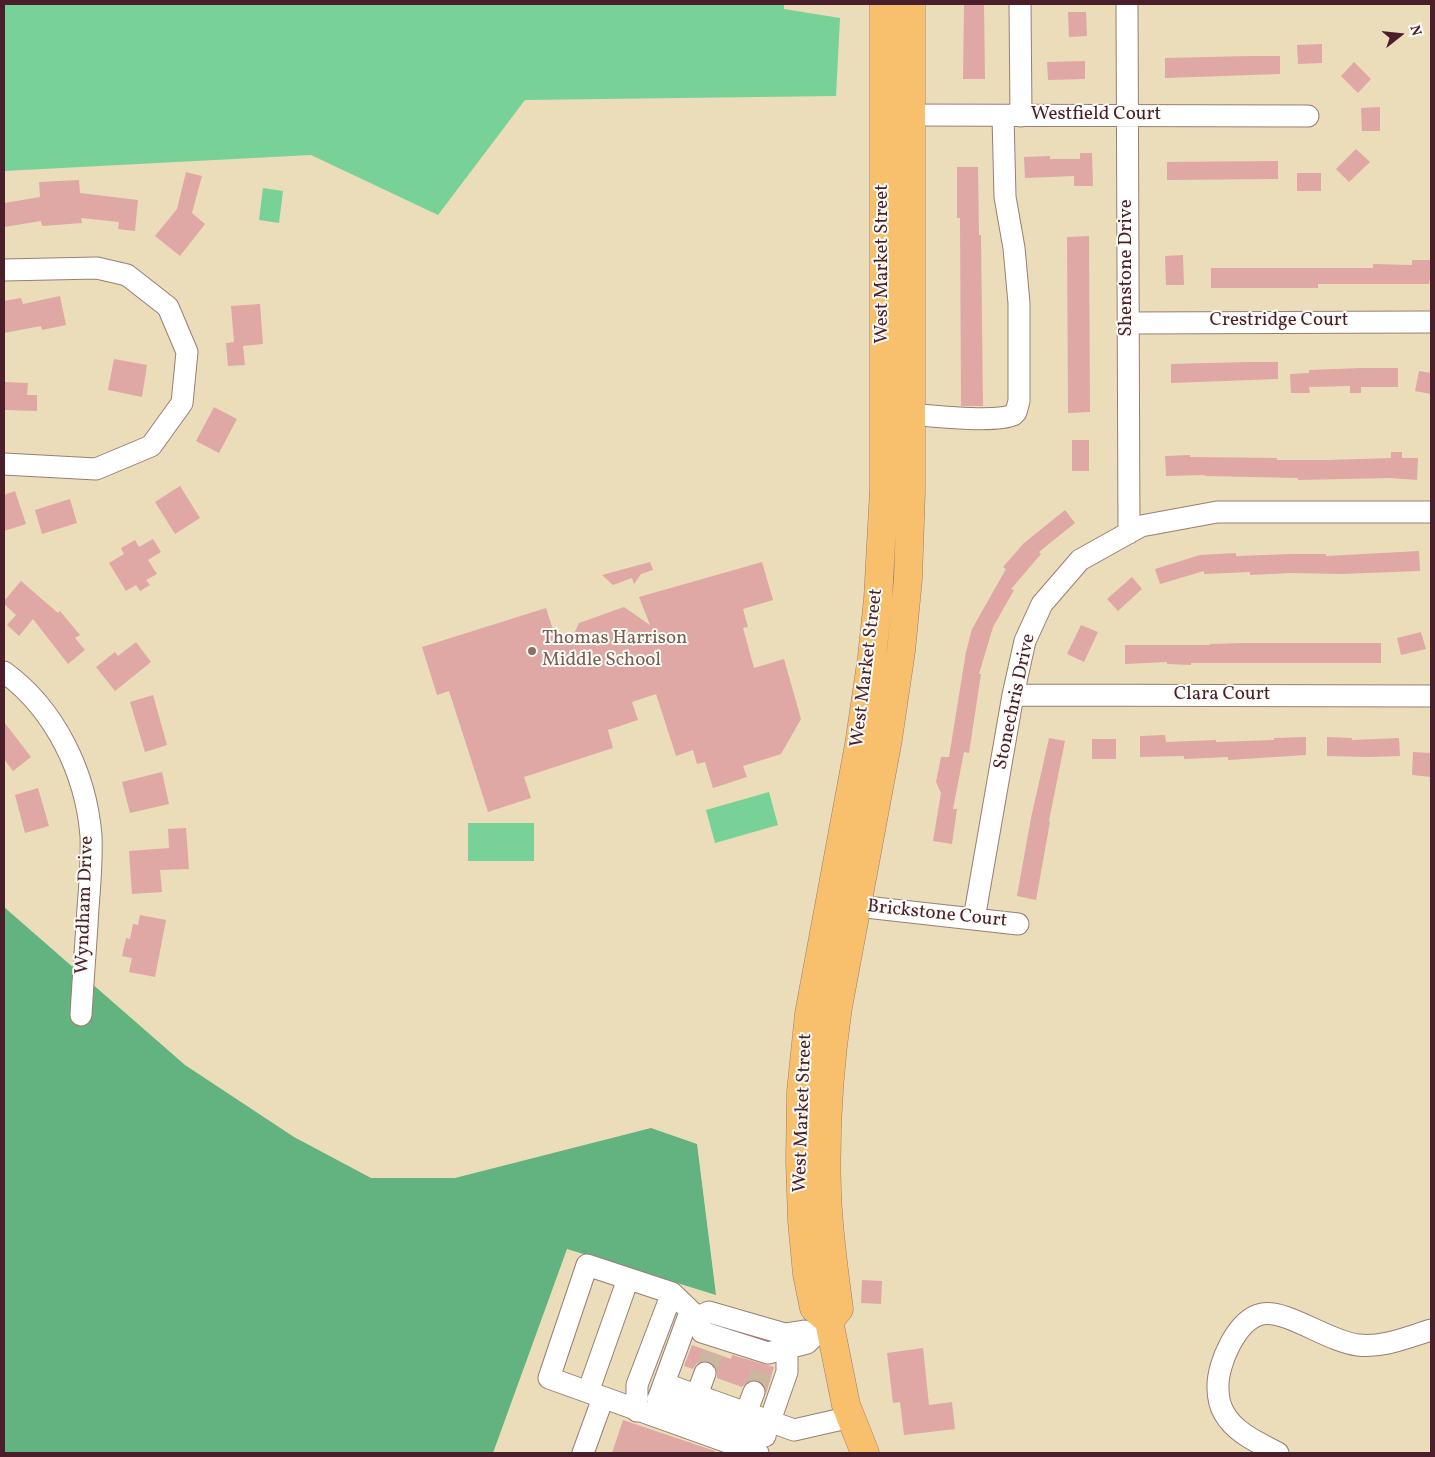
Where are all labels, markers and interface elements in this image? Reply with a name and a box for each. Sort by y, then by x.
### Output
north arrow [1375,10,1425,60]
text: N [1404,23,1425,38]
street label: Westfield Court [1031,105,1161,127]
street label: West Market Street [873,184,895,344]
street label: Shenstone Drive [1117,199,1139,337]
street label: Crestridge Court [1210,311,1348,333]
street label: West Market Street [847,587,889,749]
place label: Thomas Harrison Middle School [542,629,687,673]
street label: Stonechris Drive [990,632,1042,772]
marker: Thomas Harrison Middle School [526,645,538,657]
street label: Clara Court [1174,685,1270,707]
street label: Wyndham Drive [72,835,100,975]
street label: Brickstone Court [866,896,1008,934]
street label: West Market Street [790,1033,818,1193]

